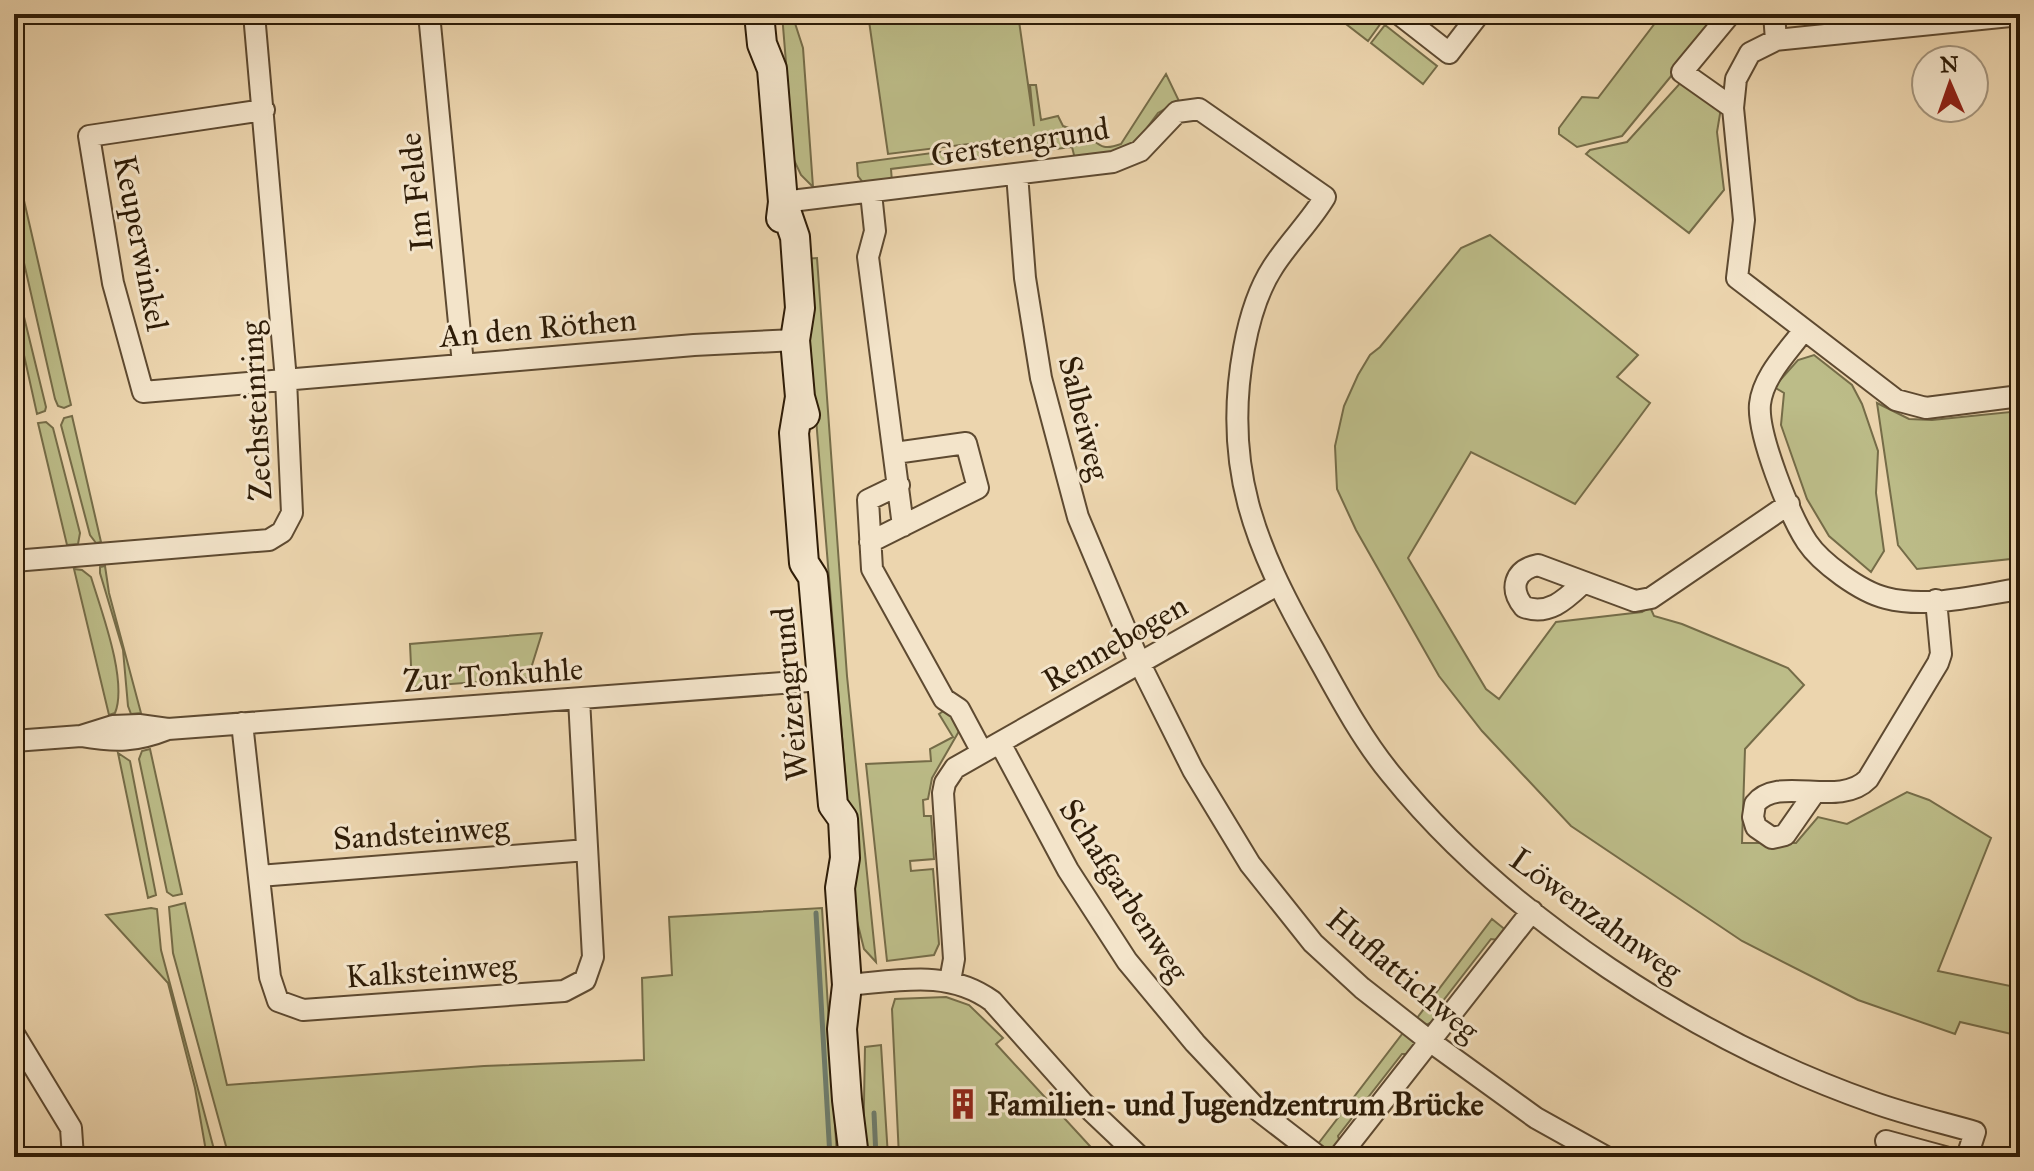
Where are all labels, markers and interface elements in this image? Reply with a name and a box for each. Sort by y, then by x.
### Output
north arrow [1910,44,1990,124]
text: N [1940,51,1959,78]
street label: Gerstengrund [928,109,1112,175]
street label: Im Felde [390,131,442,253]
street label: Keuperwinkel [105,152,177,334]
street label: An den Röthen [436,300,638,356]
street label: Zechsteinring [232,319,280,502]
street label: Salbeiweg [1050,352,1119,485]
street label: Rennebogen [1036,586,1194,700]
street label: Weizengrund [763,606,817,782]
street label: Zur Tonkuhle [402,649,584,701]
street label: Schafgarbenweg [1051,792,1198,989]
street label: Sandsteinweg [332,807,511,859]
street label: Löwenzahnweg [1502,839,1691,991]
street label: Huflattichweg [1319,900,1488,1051]
street label: Kalksteinweg [344,946,519,996]
place label: Familien- und Jugendzentrum Brücke [987,1085,1484,1124]
building icon: Familien- und Jugendzentrum Brücke [946,1087,980,1121]

